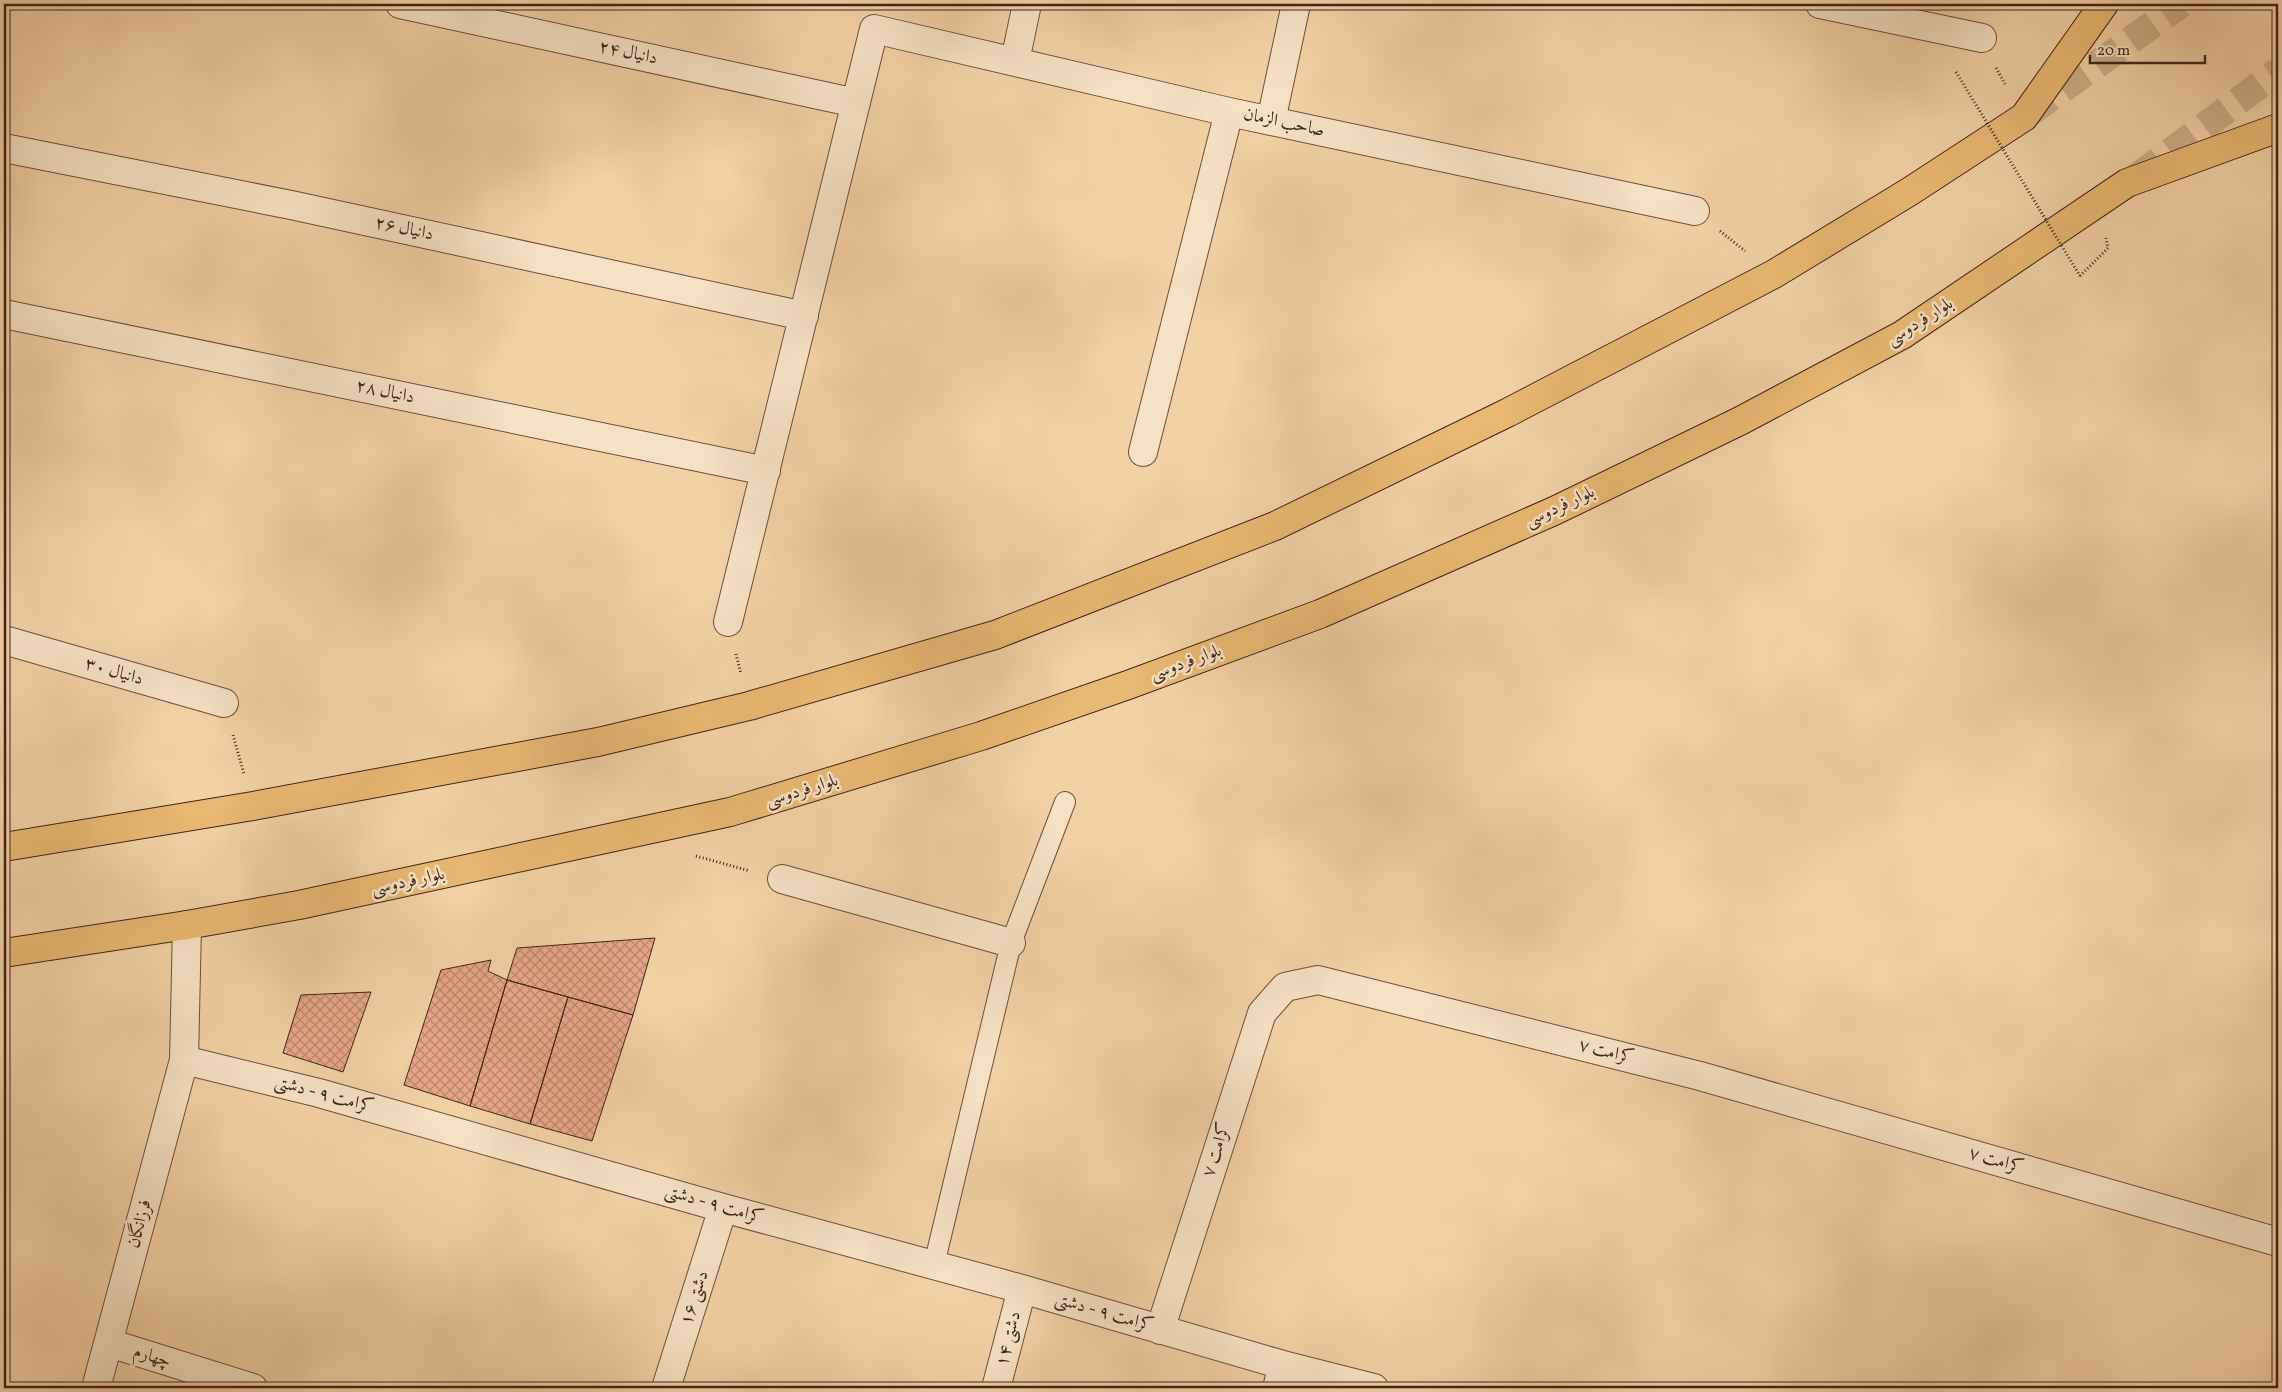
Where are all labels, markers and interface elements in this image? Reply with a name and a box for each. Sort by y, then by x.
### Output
scale bar [2090,32,2204,64]
street label: دانیال ۲۴ [596,35,660,71]
text: 20 m [2097,41,2130,62]
street label: صاحب الزمان [1241,102,1327,144]
street label: دانیال ۲۶ [372,211,436,247]
street label: بلوار فردوسی [1882,292,1958,352]
street label: دانیال ۲۸ [353,374,417,410]
street label: بلوار فردوسی [1521,480,1599,534]
street label: بلوار فردوسی [1147,639,1225,687]
street label: دانیال ۳۰ [82,652,146,692]
street label: بلوار فردوسی [763,768,841,814]
street label: بلوار فردوسی [369,862,447,902]
street label: کرامت ۷ [1576,1033,1636,1071]
street label: کرامت ۹ - دشتی [272,1070,376,1120]
street label: کرامت ۷ [1196,1119,1238,1181]
street label: کرامت ۷ [1966,1141,2026,1181]
street label: کرامت ۹ - دشتی [662,1179,766,1231]
street label: فرزانگان [121,1197,158,1251]
street label: دشتی ۱۶ [674,1267,716,1329]
street label: کرامت ۹ - دشتی [1052,1287,1156,1339]
street label: دشتی ۱۴ [990,1309,1028,1369]
street label: چهارم [129,1339,174,1376]

